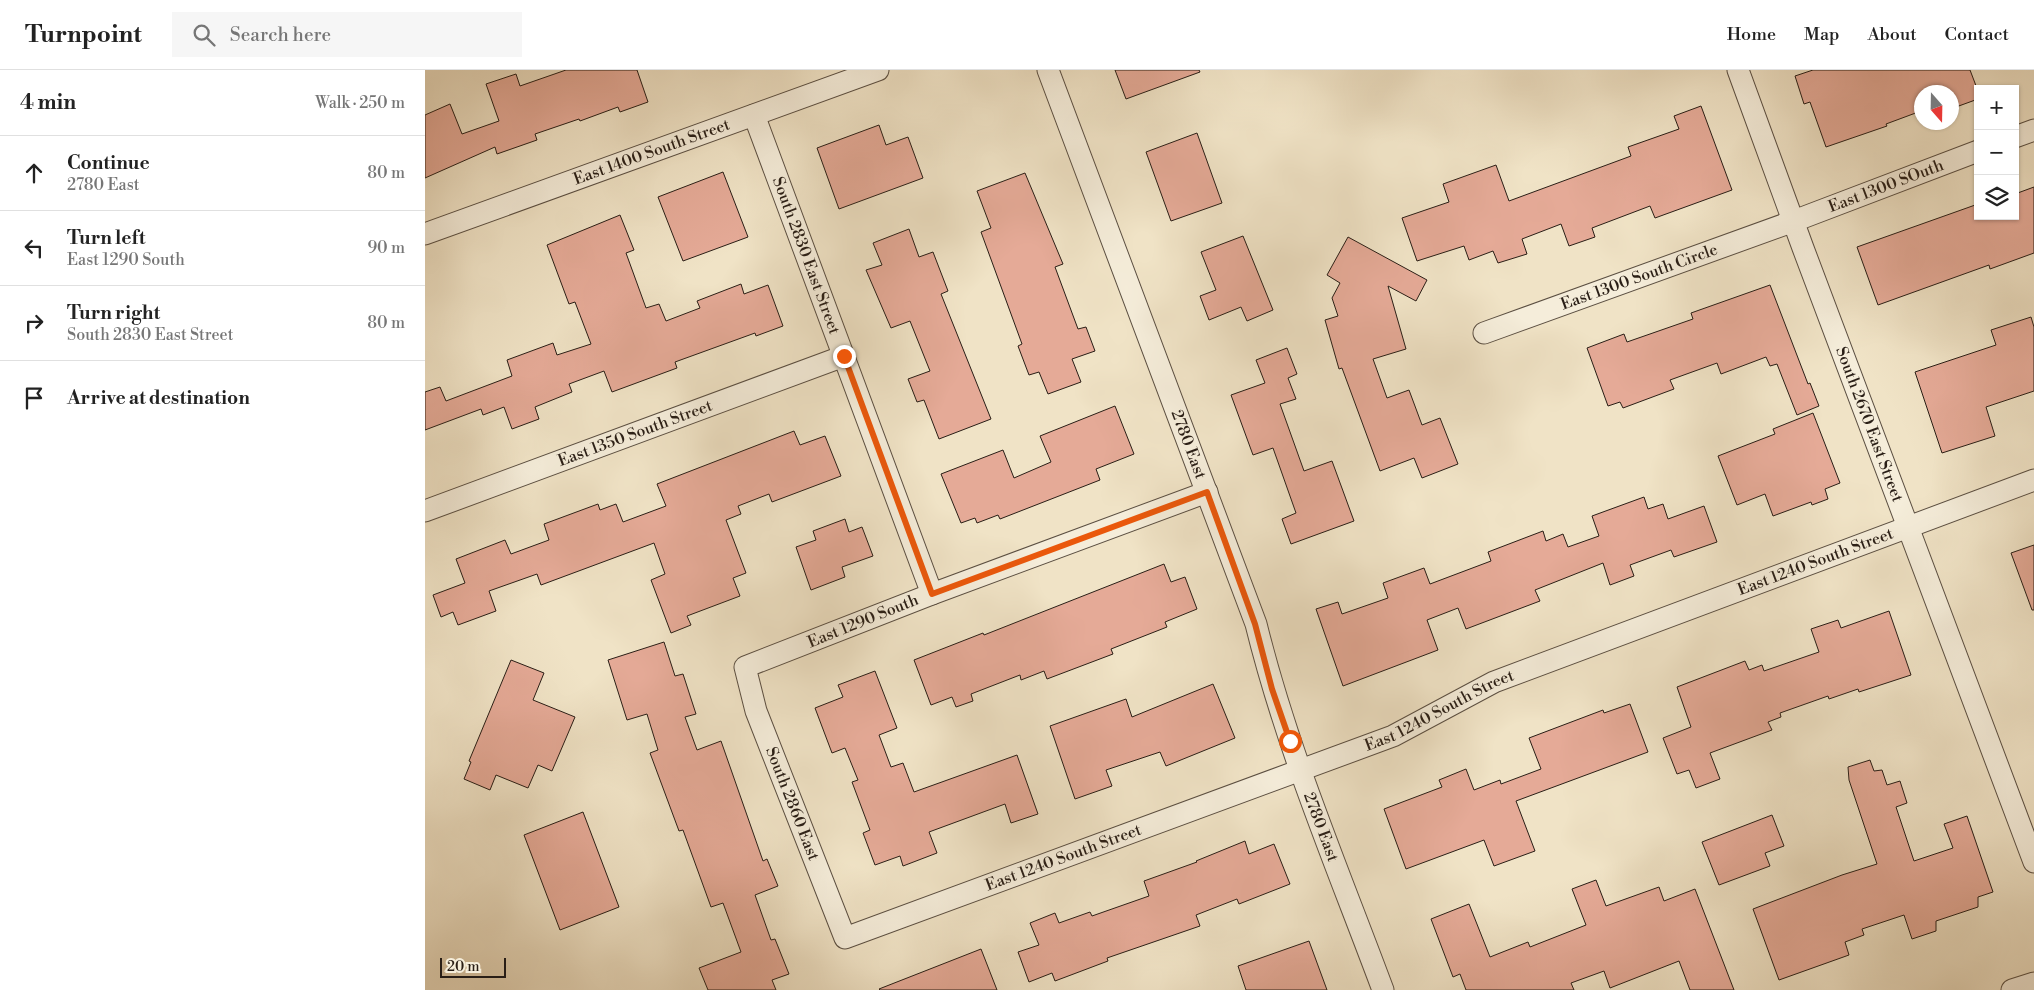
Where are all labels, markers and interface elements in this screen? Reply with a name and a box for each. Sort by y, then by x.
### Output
search box [172,12,522,57]
text: Turnpoint [25,20,142,50]
icon: search [190,21,218,49]
text: Search here [230,23,331,47]
text: Home [1727,23,1776,46]
text: Map [1804,23,1840,46]
text: About [1868,23,1917,46]
text: Contact [1945,23,2009,46]
north arrow [1914,85,1959,130]
map controls [1974,85,2019,220]
button: + [1974,85,2019,130]
text: 4 min [20,90,76,116]
text: Walk · 250 m [315,93,405,113]
street label: East 1400 South Street [571,114,733,189]
button: − [1974,130,2019,175]
text: Continue [67,151,150,175]
street label: East 1300 SOuth [1825,155,1947,217]
icon: ahead [20,159,48,187]
text: 80 m [367,163,405,183]
street label: South 2830 East Street [768,174,845,337]
text: 2780 East [67,175,139,195]
button: layers [1974,175,2019,220]
text: Turn left [67,226,146,250]
icon: left [20,234,48,262]
text: 90 m [367,238,405,258]
street label: East 1300 South Circle [1558,239,1720,314]
text: East 1290 South [67,250,185,270]
text: Turn right [67,301,160,325]
icon: right [20,309,48,337]
text: 80 m [367,313,405,333]
text: South 2830 East Street [67,325,233,345]
street label: South 2670 East Street [1831,344,1908,505]
route end [833,345,856,368]
icon: arrive [20,384,48,412]
text: Arrive at destination [67,386,250,410]
street label: East 1350 South Street [555,395,715,471]
street label: 2780 East [1166,407,1211,482]
street label: East 1240 South Street [1735,523,1896,600]
street label: East 1290 South [805,589,922,652]
street label: East 1240 South Street [1362,665,1517,756]
route start [1279,730,1302,753]
street label: South 2860 East [761,744,824,864]
street label: 2780 East [1299,790,1343,865]
street label: East 1240 South Street [983,820,1144,895]
scale bar [440,955,506,978]
text: 20 m [447,958,479,976]

